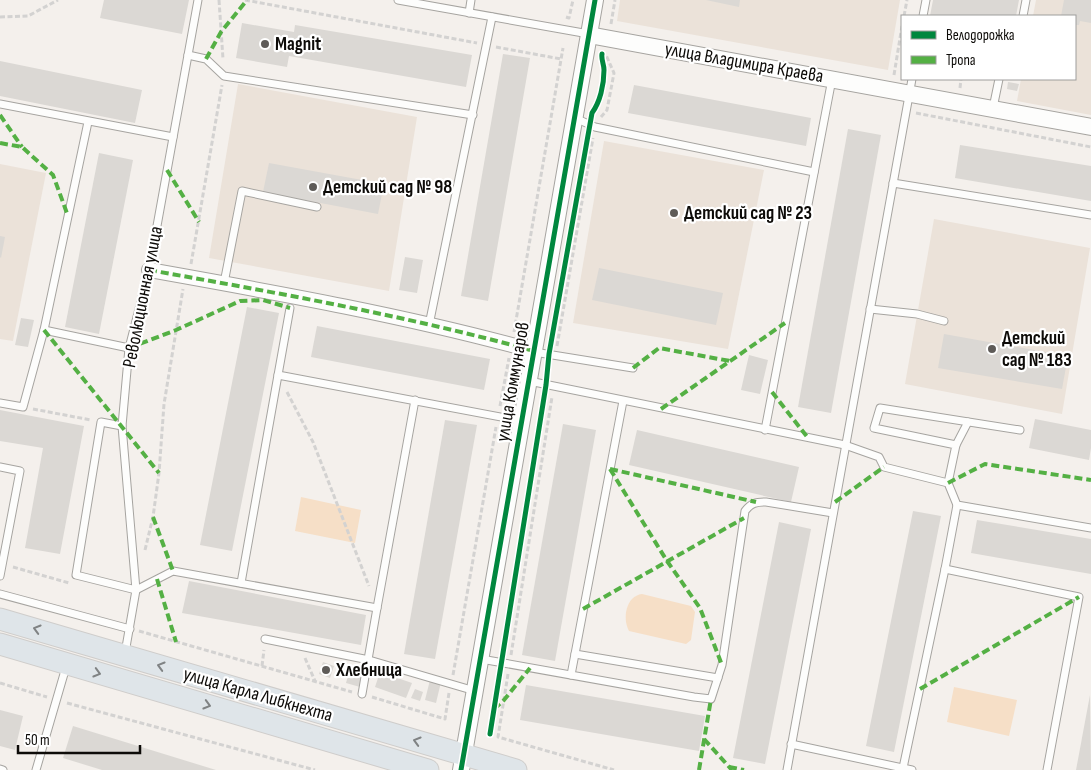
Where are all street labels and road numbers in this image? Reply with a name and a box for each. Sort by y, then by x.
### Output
street label: улица Владимира Краева [663,38,825,88]
street label: Революционная улица [118,224,168,370]
street label: улица Коммунаров [491,320,535,444]
street label: улица Карла Либкнехта [181,663,335,727]

